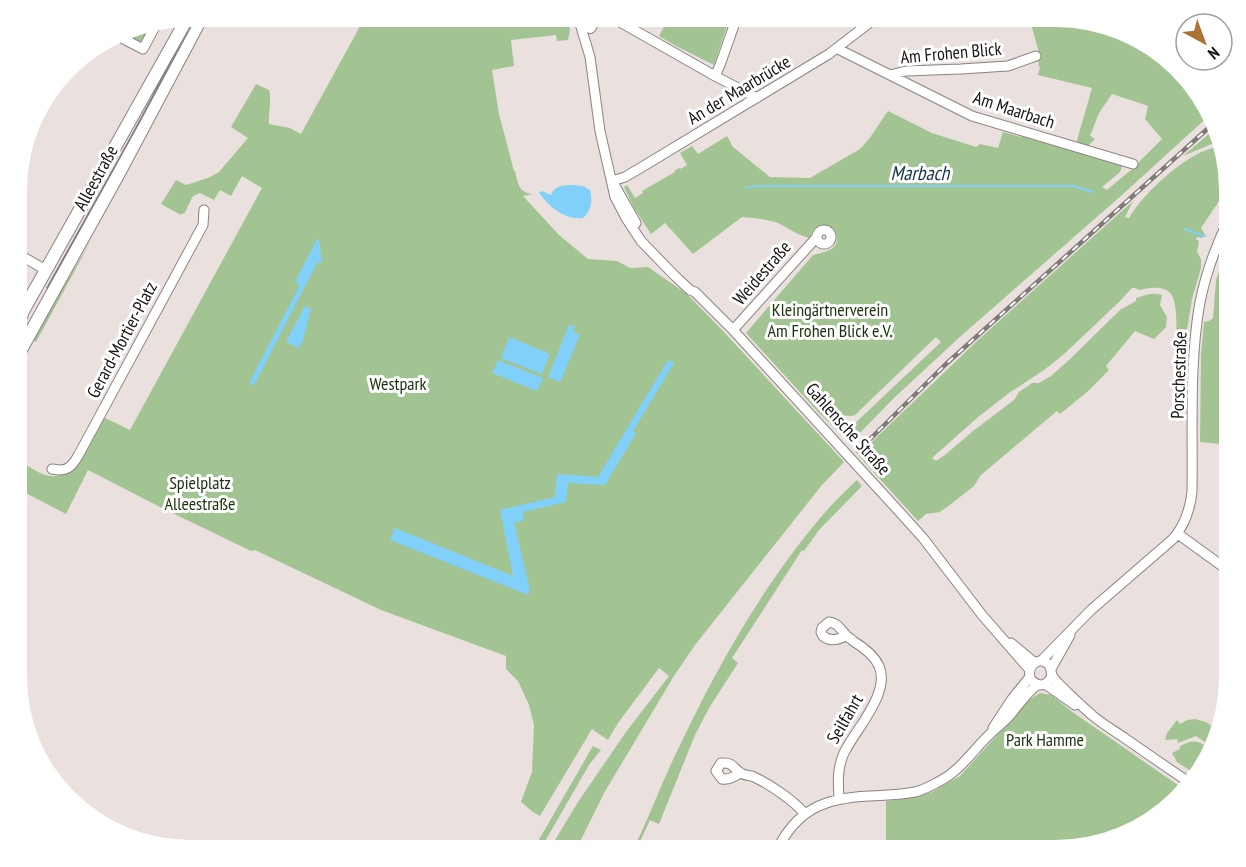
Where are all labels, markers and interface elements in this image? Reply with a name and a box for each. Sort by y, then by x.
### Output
north arrow [1174,12,1234,72]
street label: Am Frohen Blick [900,37,1002,68]
text: N [1204,43,1224,64]
street label: An der Maarbrücke [683,50,794,129]
street label: Am Maarbach [971,86,1058,133]
street label: Alleestraße [68,141,123,214]
water label: Marbach [891,160,951,186]
street label: Weidestraße [728,236,796,309]
street label: Gerard-Mortier-Platz [81,278,162,402]
park label: Kleingärtnerverein Am Frohen Blick e.V. [767,298,893,342]
street label: Porschestraße [1165,331,1192,419]
park label: Westpark [370,372,426,395]
street label: Gahlensche Straße [801,378,896,480]
park label: Spielplatz Alleestraße [164,471,236,515]
street label: Seilfahrt [821,690,868,748]
park label: Park Hamme [1006,728,1084,751]

